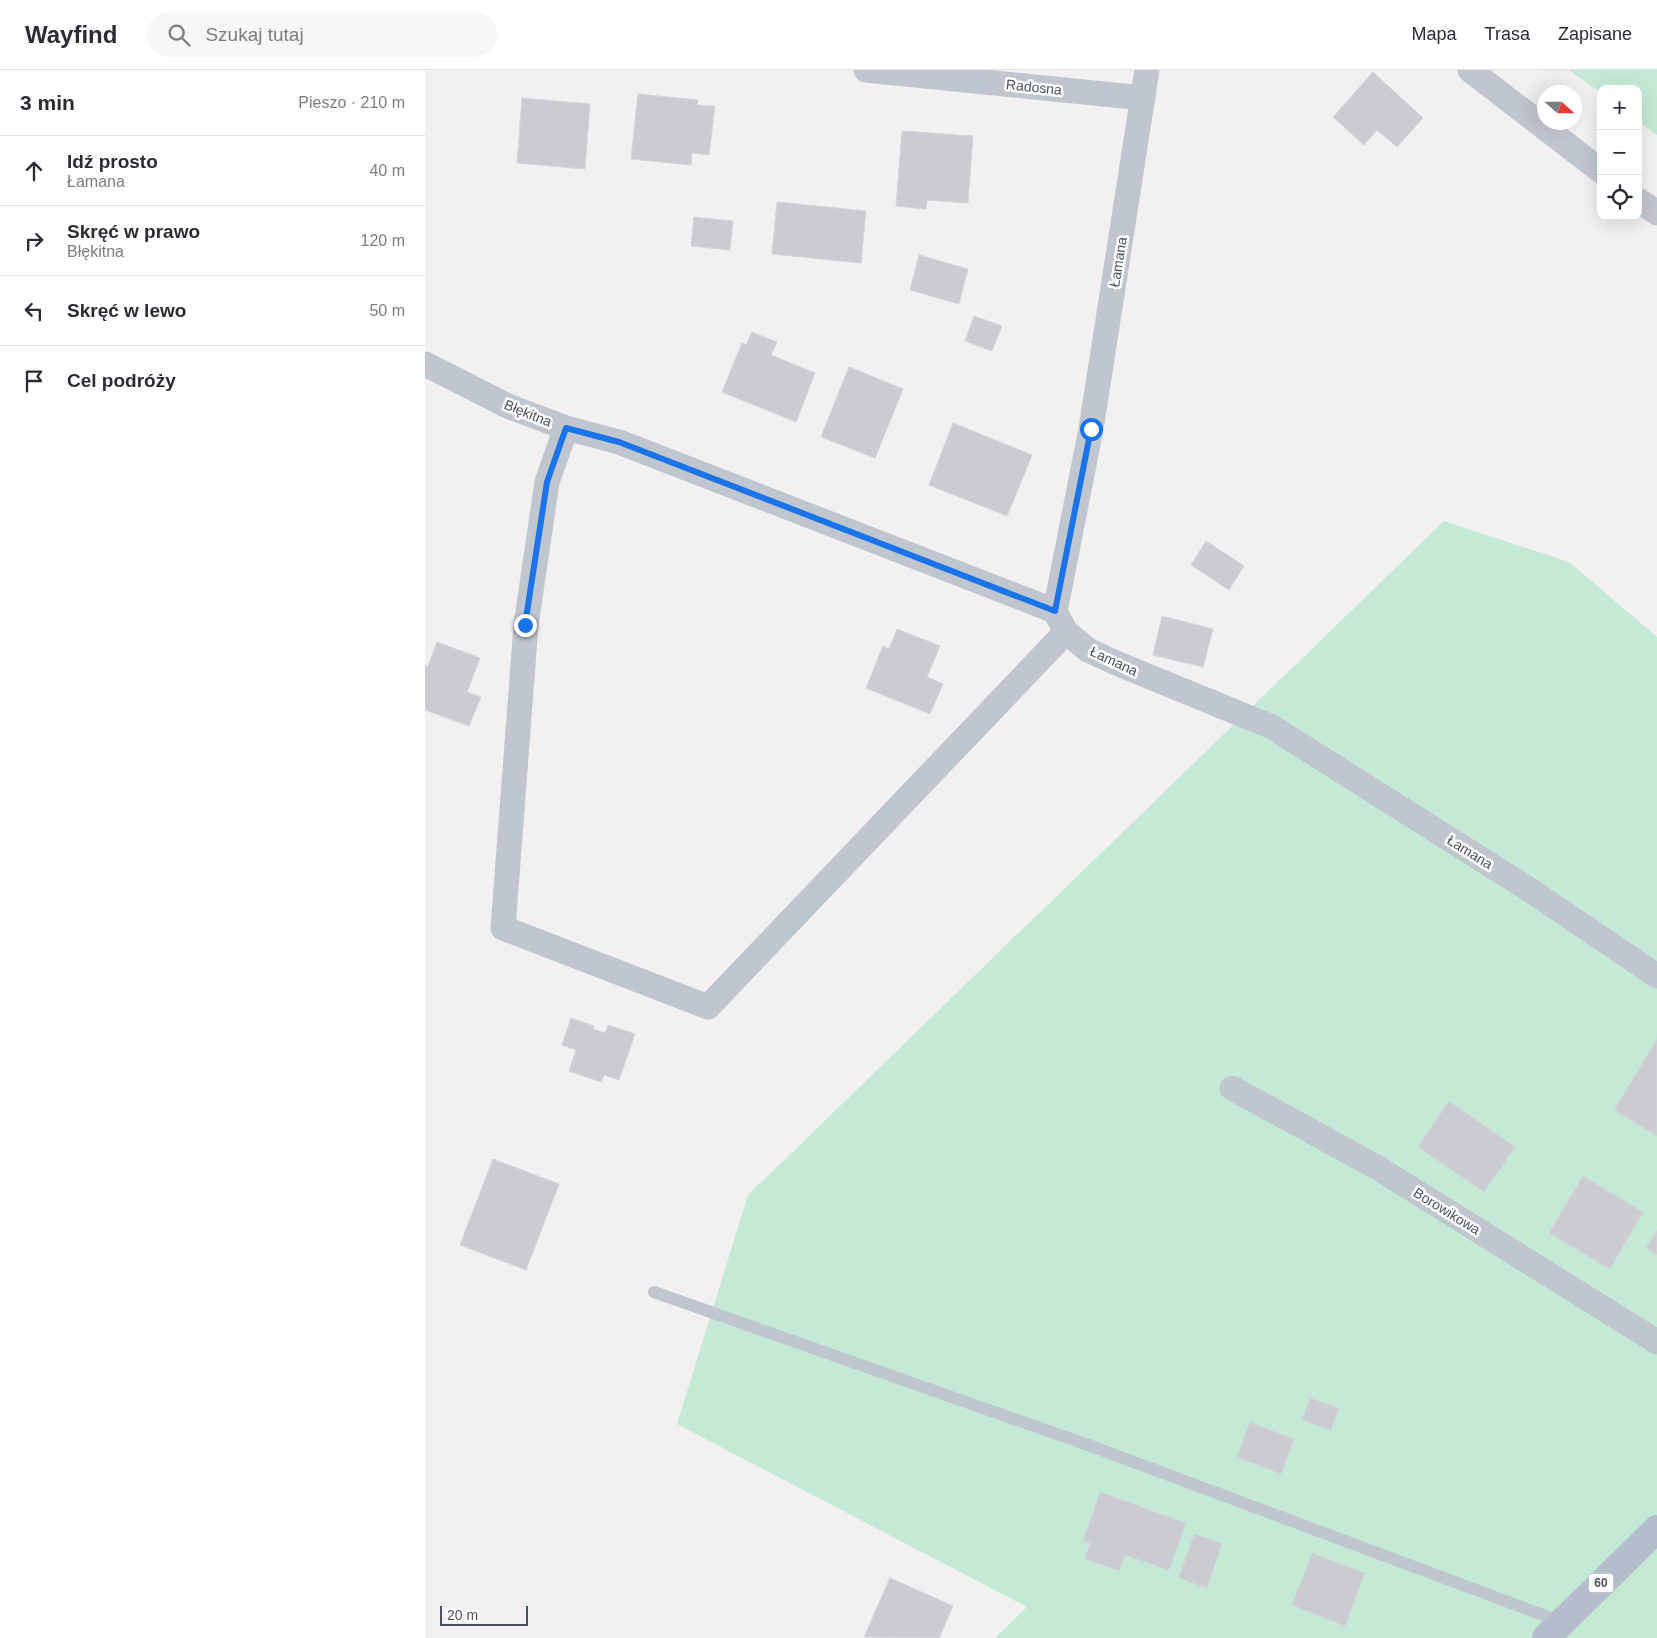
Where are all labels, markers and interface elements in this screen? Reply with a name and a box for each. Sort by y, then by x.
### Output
search box [147,12,497,57]
text: Wayfind [25,21,117,48]
icon: search [165,21,193,49]
text: Szukaj tutaj [205,24,304,45]
text: Mapa [1412,24,1457,44]
text: Trasa [1485,24,1530,44]
text: Zapisane [1558,24,1632,44]
street label: Radosna [1005,76,1063,98]
north arrow [1537,85,1582,130]
map controls [1597,85,1642,220]
button: + [1597,85,1642,130]
text: 3 min [20,91,75,114]
text: Pieszo · 210 m [298,94,405,111]
button: − [1597,130,1642,175]
text: Idź prosto [67,151,158,172]
icon: ahead [20,157,48,185]
text: 40 m [369,162,405,179]
text: Łamana [67,173,125,190]
button: locate [1597,175,1642,220]
text: Skręć w prawo [67,221,200,242]
icon: right [20,227,48,255]
text: 120 m [361,232,405,249]
street label: Łamana [1106,236,1130,288]
text: Błękitna [67,243,124,260]
icon: left [20,297,48,325]
text: Skręć w lewo [67,300,186,321]
text: 50 m [369,302,405,319]
icon: arrive [20,367,48,395]
text: Cel podróży [67,370,176,391]
street label: Błękitna [502,396,554,430]
route start [1080,418,1103,441]
route end [514,614,537,637]
street label: Łamana [1088,643,1141,679]
street label: Łamana [1444,832,1496,872]
street label: Borowikowa [1411,1184,1483,1238]
road number: 60 [1589,1574,1613,1592]
scale bar [440,1603,527,1626]
text: 20 m [447,1607,478,1623]

